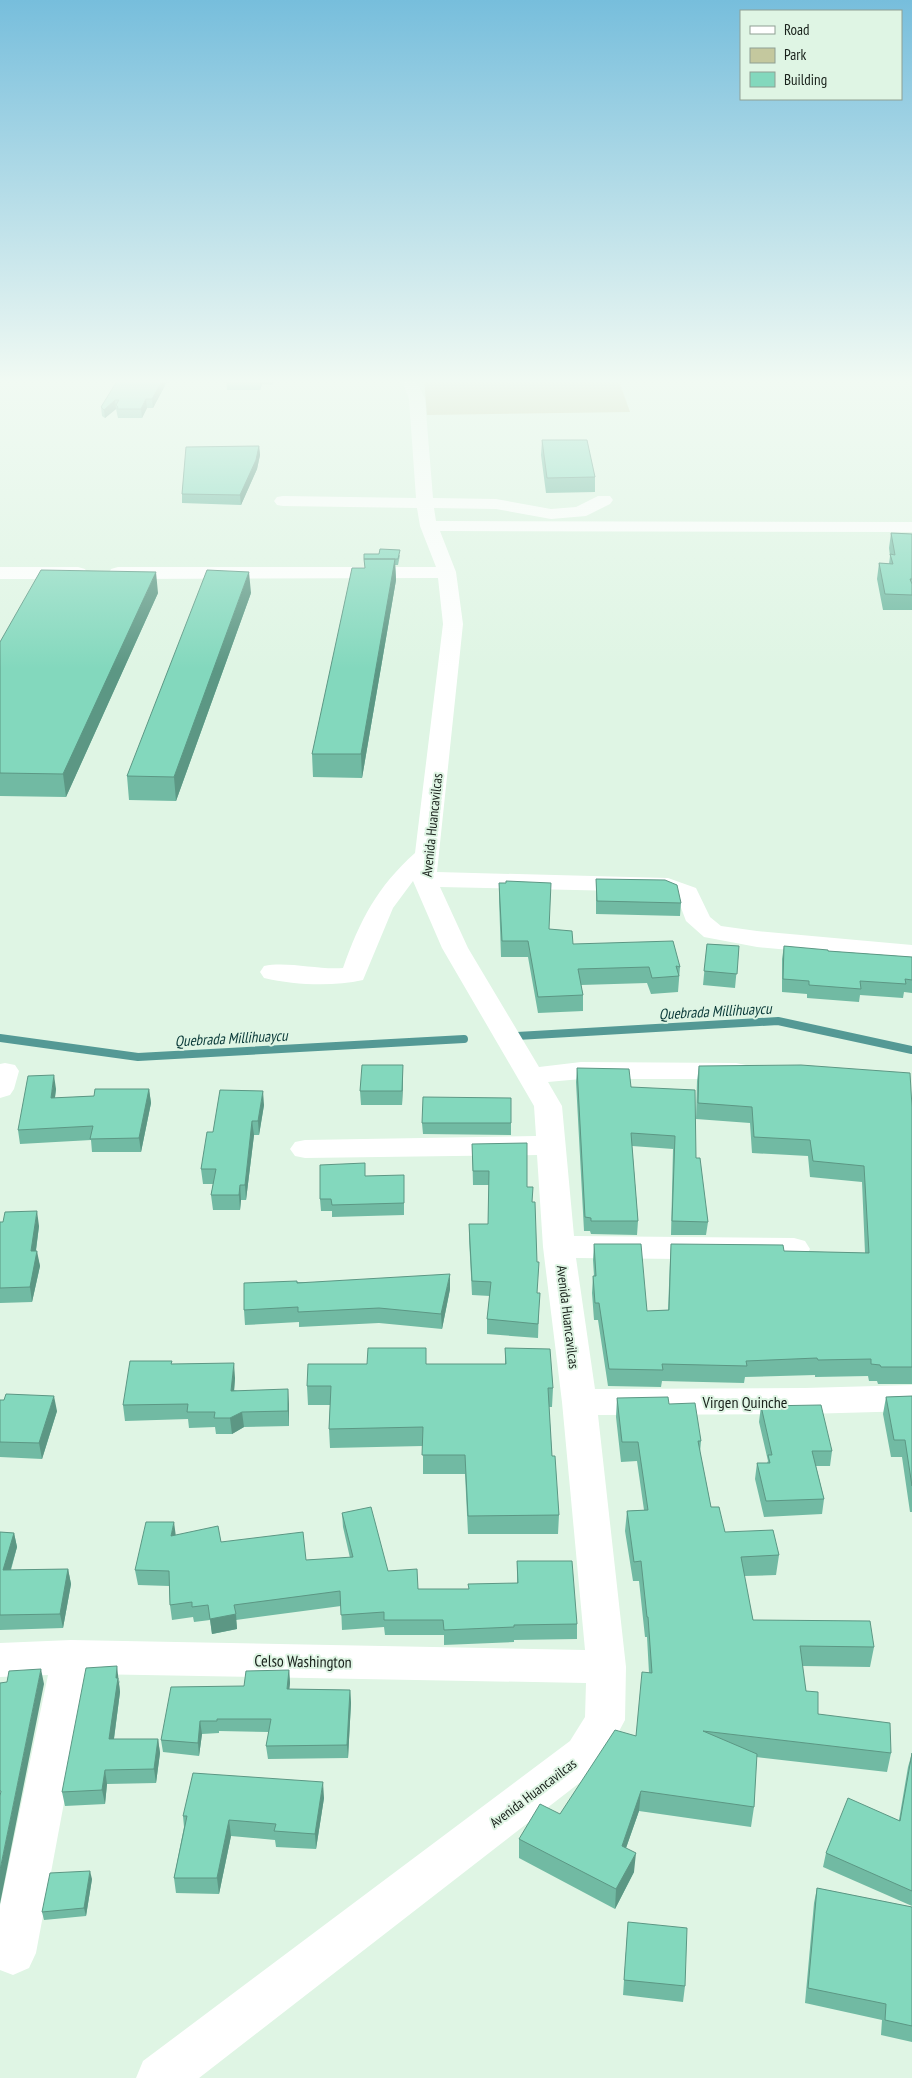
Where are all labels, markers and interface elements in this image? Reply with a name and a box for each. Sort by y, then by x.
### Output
legend [740,10,902,100]
text: Road [784,20,810,39]
text: Park [784,45,806,64]
text: Building [784,70,827,89]
street label: Avenida Huancavilcas [418,772,446,878]
water label: Quebrada Millihuaycu [658,998,773,1023]
water label: Quebrada Millihuaycu [174,1025,289,1050]
street label: Avenida Huancavilcas [553,1264,583,1370]
street label: Virgen Quinche [702,1392,787,1412]
street label: Celso Washington [254,1650,352,1672]
street label: Avenida Huancavilcas [486,1754,580,1832]

